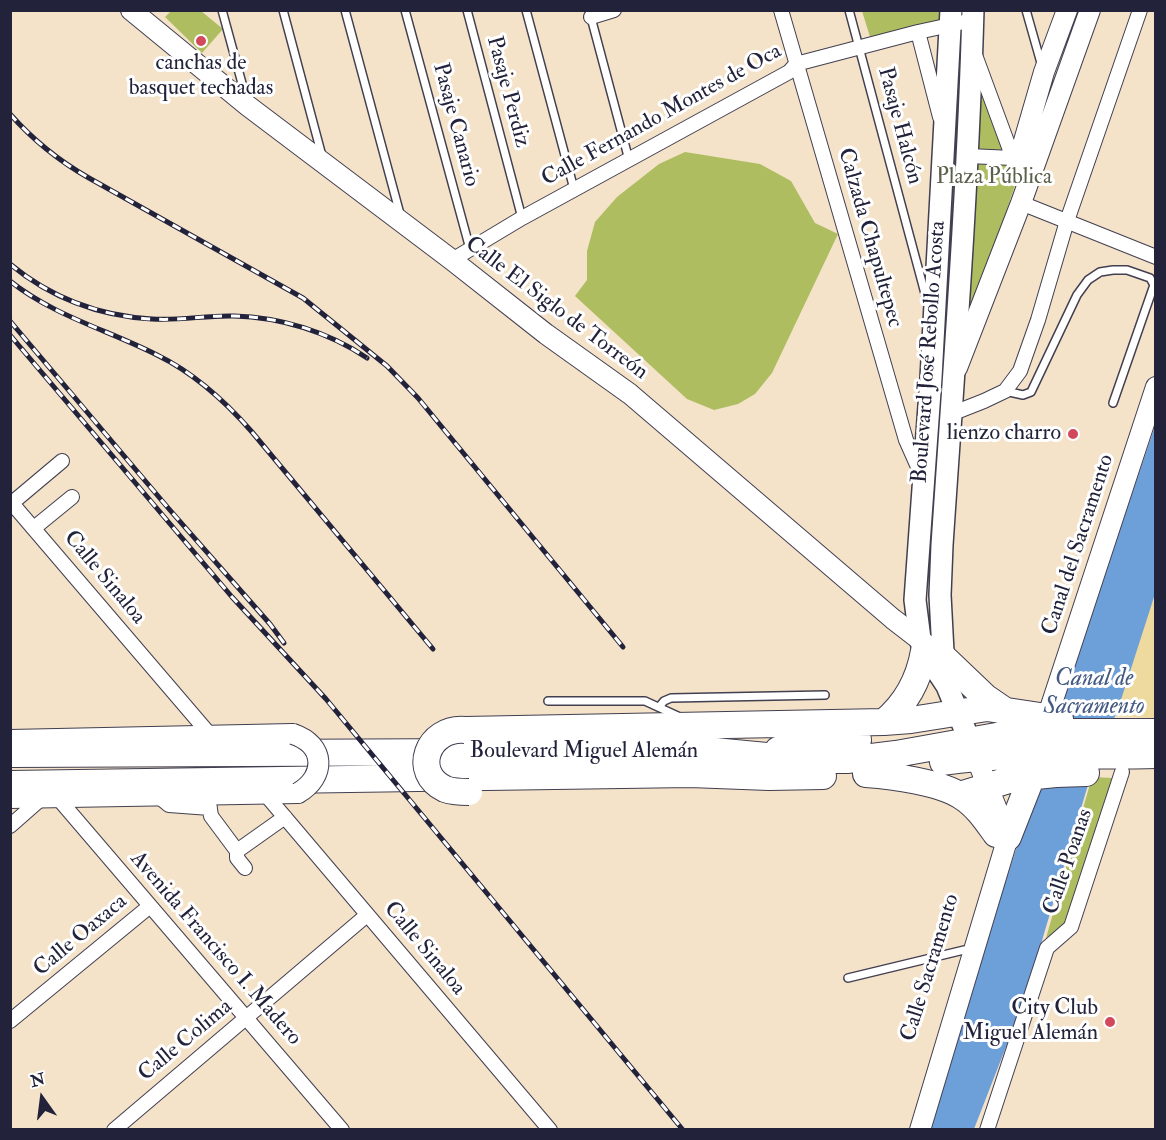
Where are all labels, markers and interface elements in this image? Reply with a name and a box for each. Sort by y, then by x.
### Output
marker: canchas de basquet techadas [194,34,208,48]
street label: Pasaje Perdiz [480,34,534,150]
street label: Calle Fernando Montes de Oca [537,39,787,193]
place label: canchas de basquet techadas [129,51,273,102]
street label: Pasaje Canario [426,60,484,190]
street label: Pasaje Halcón [871,65,927,187]
street label: Calzada Chapultepec [831,145,907,331]
park label: Plaza Pública [936,165,1052,191]
street label: Boulevard José Rebollo Acosta [908,220,952,484]
street label: Calle El Siglo de Torreón [459,232,653,386]
place label: lienzo charro [947,421,1061,447]
marker: lienzo charro [1066,427,1080,441]
street label: Canal del Sacramento [1037,451,1121,639]
street label: Calle Sinaloa [57,526,151,630]
water label: Canal de Sacramento [1043,666,1145,722]
street label: Boulevard Miguel Alemán [470,739,698,765]
street label: Calle Poanas [1039,806,1099,918]
street label: Avenida Francisco I. Madero [124,847,306,1051]
street label: Calle Oaxaca [29,889,133,983]
street label: Calle Sacramento [896,891,966,1045]
street label: Calle Sinaloa [377,897,471,1001]
street label: Calle Colima [134,994,238,1088]
place label: City Club Miguel Alemán [963,996,1098,1048]
marker: City Club Miguel Alemán [1103,1015,1117,1029]
north arrow [12,1068,72,1128]
text: N [28,1069,47,1092]

